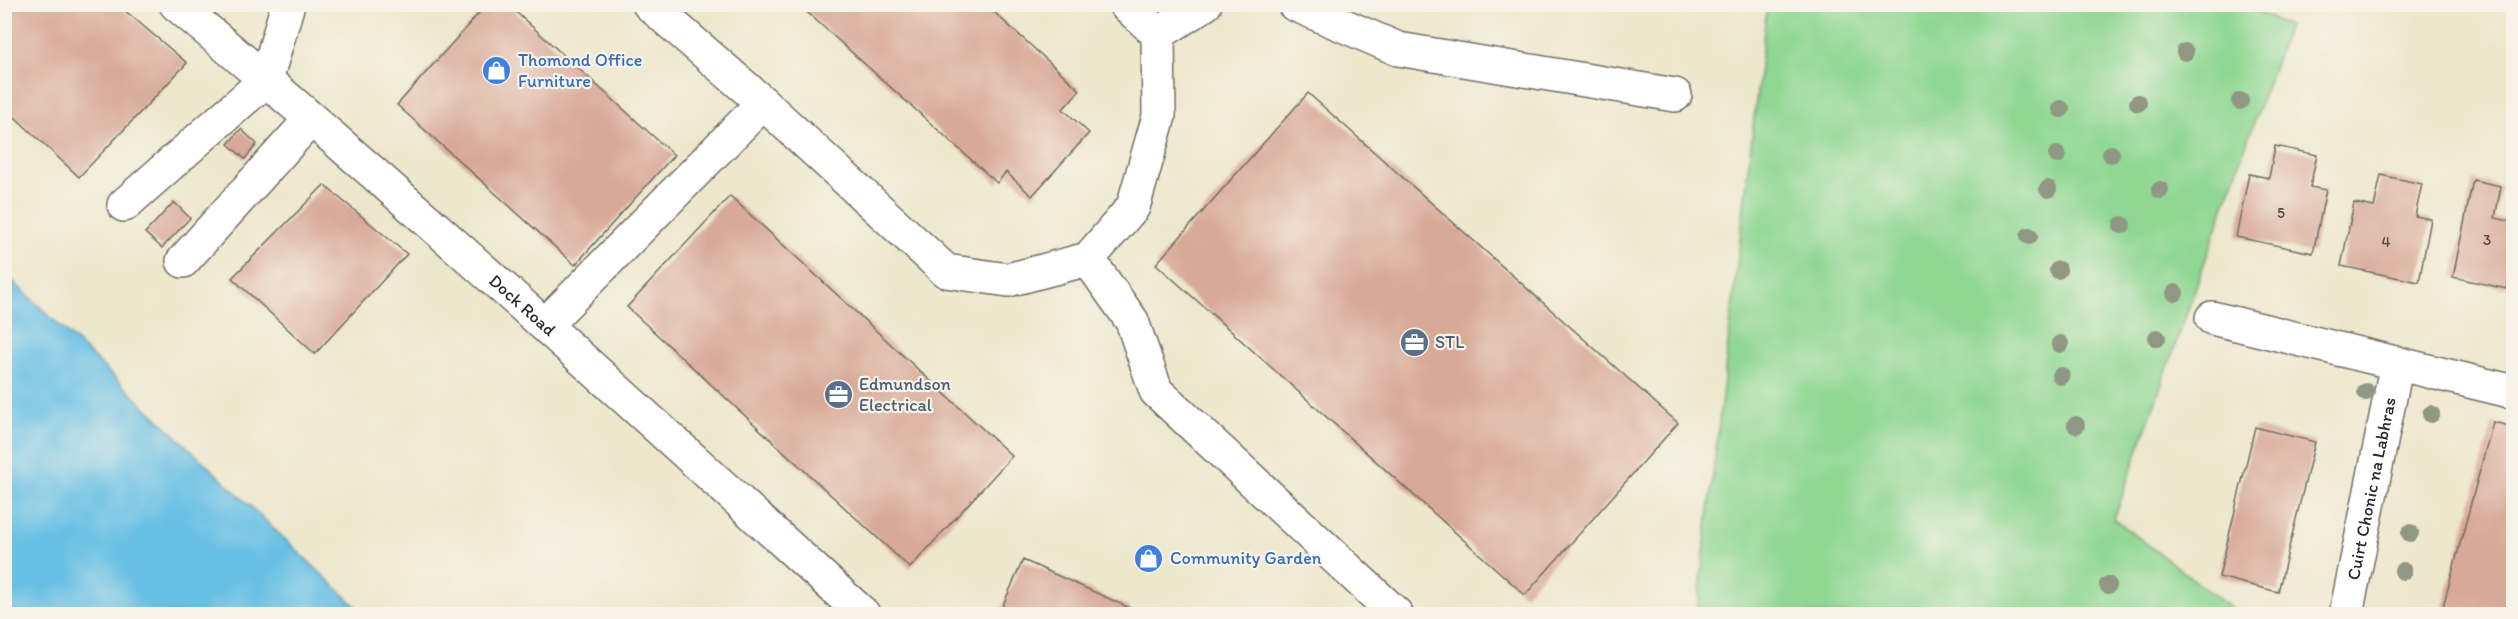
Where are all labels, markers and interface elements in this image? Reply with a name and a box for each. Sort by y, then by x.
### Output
place label: Thomond Office Furniture [518,49,642,92]
shop icon: Thomond Office Furniture [481,54,513,86]
house number: 5 [2277,204,2285,222]
house number: 3 [2483,231,2491,249]
house number: 4 [2381,233,2391,251]
street label: Dock Road [484,269,560,341]
office icon: STL [1398,326,1430,358]
place label: STL [1435,331,1464,353]
place label: Edmundson Electrical [859,373,951,416]
office icon: Edmundson Electrical [822,378,854,410]
street label: Cuirt Chonic na Labhras [2342,395,2401,582]
shop icon: Community Garden [1133,542,1165,574]
place label: Community Garden [1170,547,1322,569]

